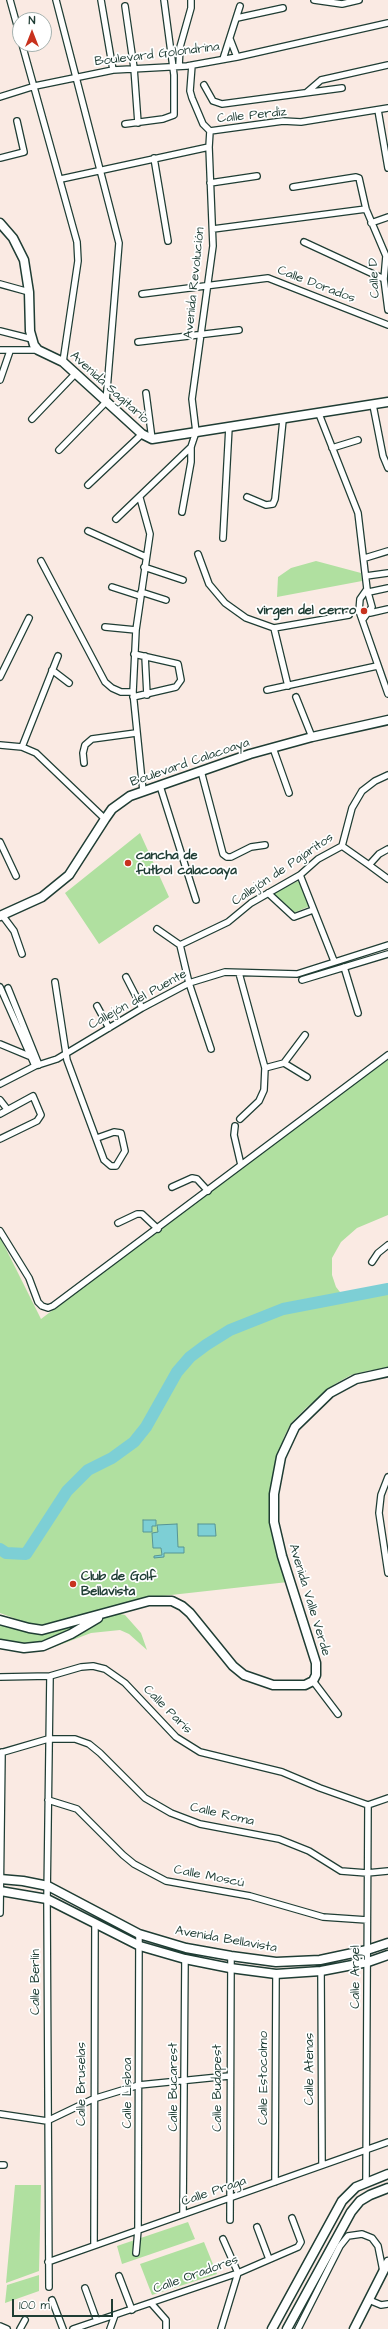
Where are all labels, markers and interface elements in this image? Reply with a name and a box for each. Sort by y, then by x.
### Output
north arrow [12,12,52,52]
text: N [29,13,35,28]
street label: Boulevard Golondrina [94,40,220,70]
street label: Calle Perdiz [217,105,287,127]
street label: Avenida Revolución [181,226,209,340]
street label: Calle D [366,257,384,299]
street label: Calle Dorados [275,263,357,307]
street label: Avenida Sagitario [66,348,152,428]
place label: virgen del cerro [257,603,356,619]
marker: virgen del cerro [359,606,369,616]
street label: Boulevard Calacoaya [128,735,252,791]
street label: Callejón de Pajaritos [229,830,337,910]
place label: cancha de futbol calacoaya [136,848,237,879]
marker: cancha de futbol calacoaya [123,858,133,868]
street label: Callejón del Puente [86,967,190,1033]
street label: Avenida Valle Verde [285,1542,333,1658]
place label: Club de Golf Bellavista [81,1569,156,1600]
marker: Club de Golf Bellavista [68,1579,78,1589]
street label: Calle París [139,1682,195,1738]
street label: Calle Roma [188,1800,256,1830]
street label: Calle Moscú [172,1863,246,1891]
street label: Avenida Bellavista [174,1923,278,1957]
street label: Calle Argel [348,1945,364,2009]
street label: Calle Berlín [28,1949,44,2015]
street label: Calle Estocolmo [256,2031,272,2125]
street label: Calle Atenas [302,2033,318,2105]
street label: Calle Bruselas [74,2042,90,2126]
street label: Calle Bucarest [166,2043,182,2131]
street label: Calle Budapest [210,2044,226,2132]
street label: Calle Lisboa [120,2058,136,2128]
street label: Calle Praga [180,2174,248,2210]
street label: Calle Oradores [151,2252,241,2298]
scale bar [14,2291,115,2317]
text: 100 m [19,2297,50,2314]

